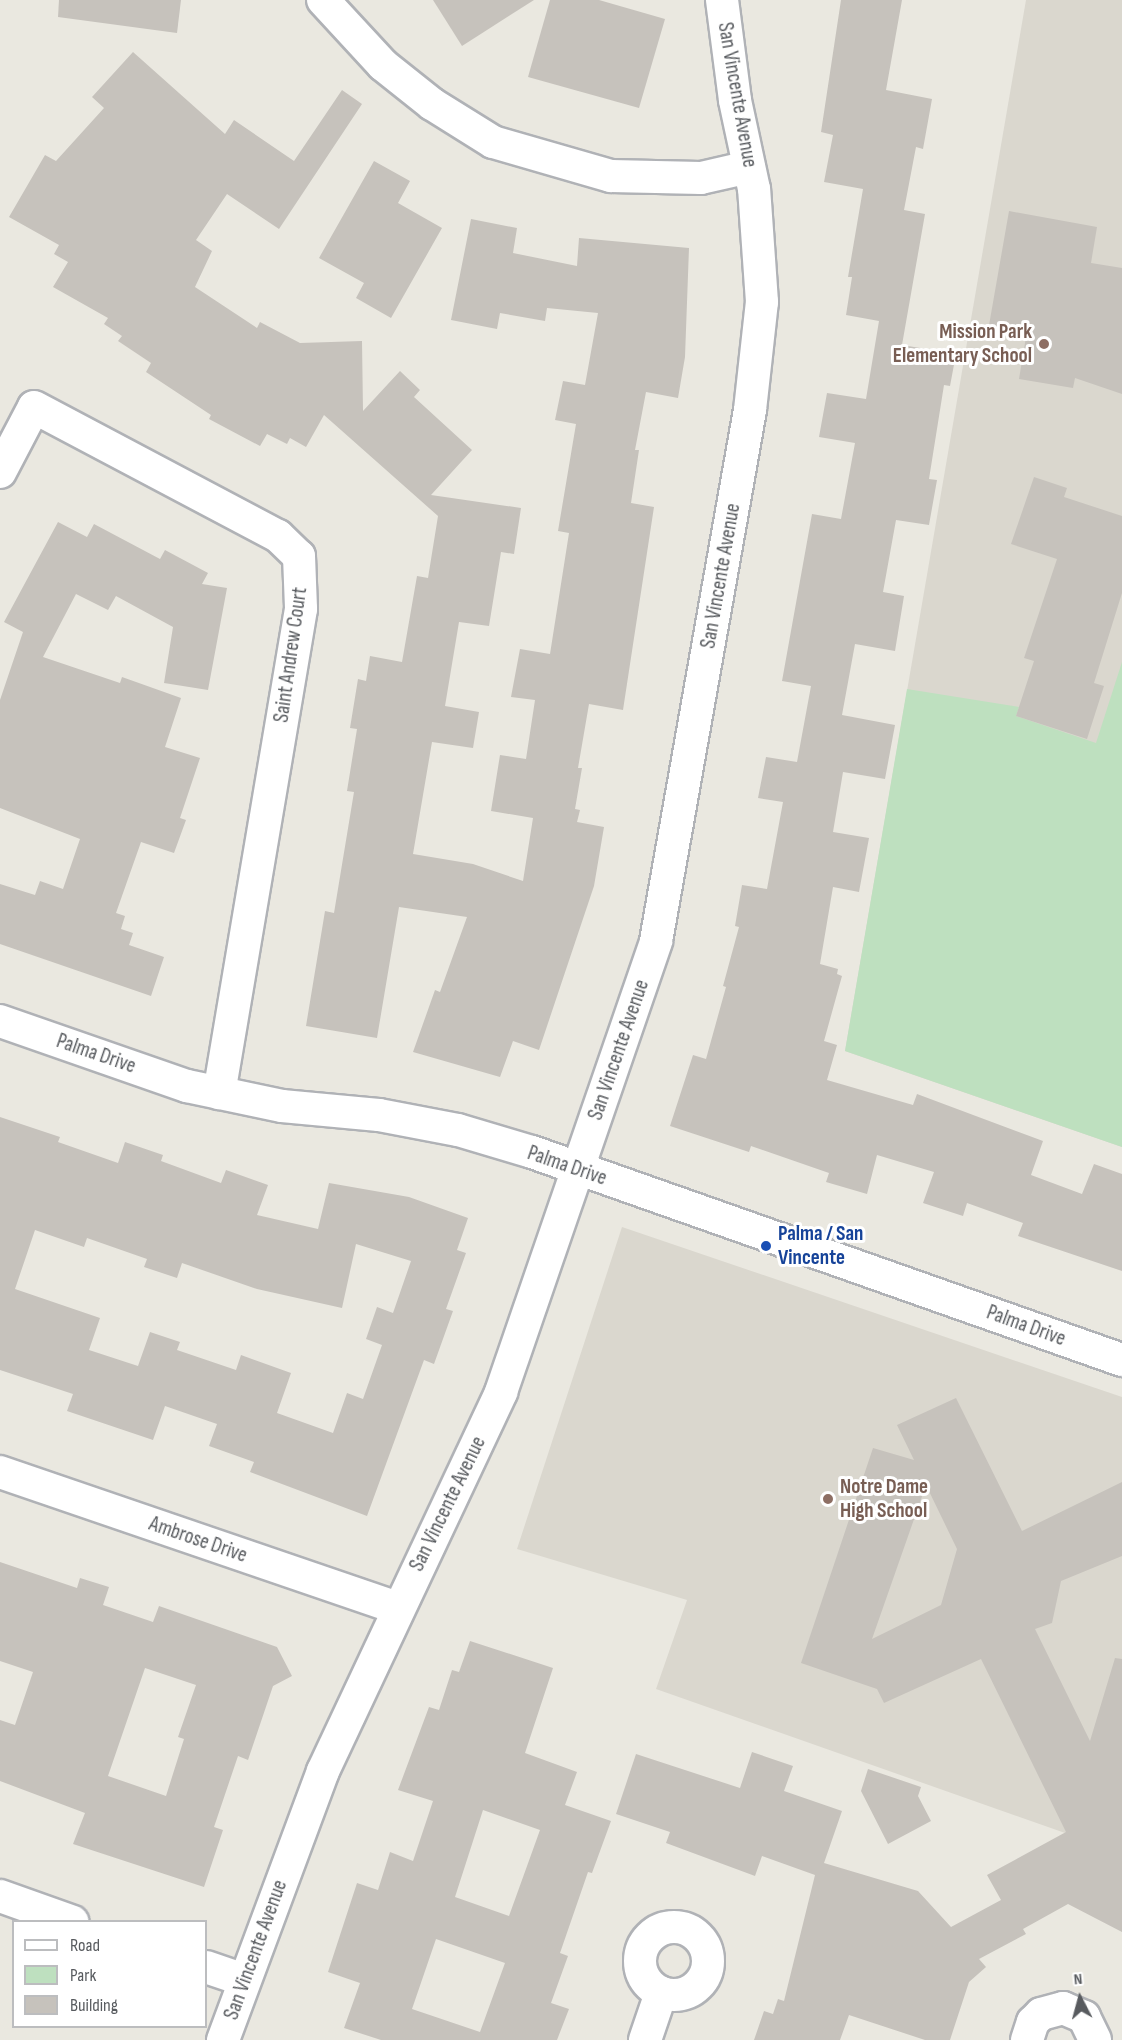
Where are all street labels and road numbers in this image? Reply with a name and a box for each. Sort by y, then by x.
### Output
street label: San Vincente Avenue [712,20,762,170]
street label: San Vincente Avenue [696,501,746,651]
street label: Saint Andrew Court [269,586,313,724]
street label: San Vincente Avenue [583,976,655,1124]
street label: Palma Drive [53,1029,139,1079]
street label: Palma Drive [524,1141,610,1191]
street label: Palma Drive [983,1300,1069,1352]
street label: San Vincente Avenue [404,1432,492,1576]
street label: Ambrose Drive [146,1511,250,1569]
street label: San Vincente Avenue [219,1877,293,2023]

